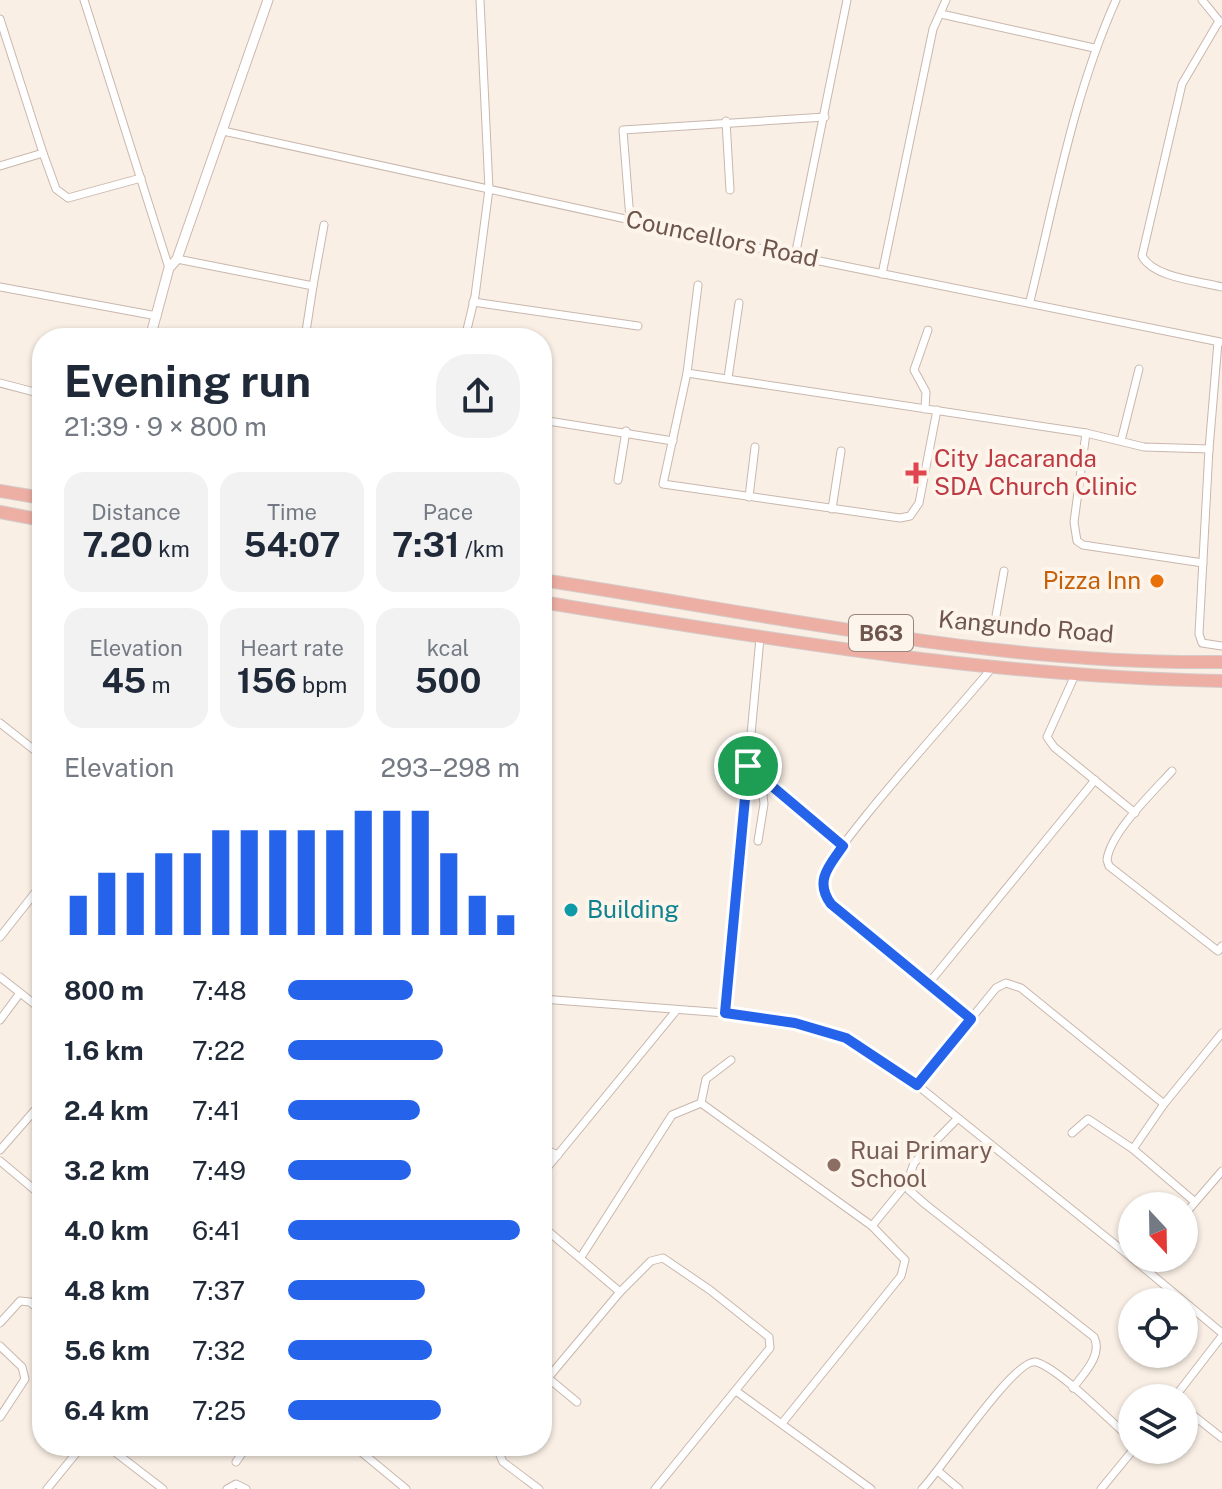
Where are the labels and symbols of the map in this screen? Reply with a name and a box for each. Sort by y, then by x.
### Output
street label: Councellors Road [624,204,821,272]
place label: City Jacaranda SDA Church Clinic [934,444,1138,500]
marker: City Jacaranda SDA Church Clinic [905,462,927,484]
place label: Pizza Inn [1043,566,1141,594]
marker: Pizza Inn [1148,572,1166,590]
street label: Kangundo Road [937,604,1115,648]
road number: B63 [849,615,913,651]
pin [714,732,782,800]
place label: Building [587,895,679,923]
marker: Building [562,901,580,919]
place label: Ruai Primary School [850,1136,992,1192]
marker: Ruai Primary School [825,1156,843,1174]
north arrow [1118,1192,1198,1272]

